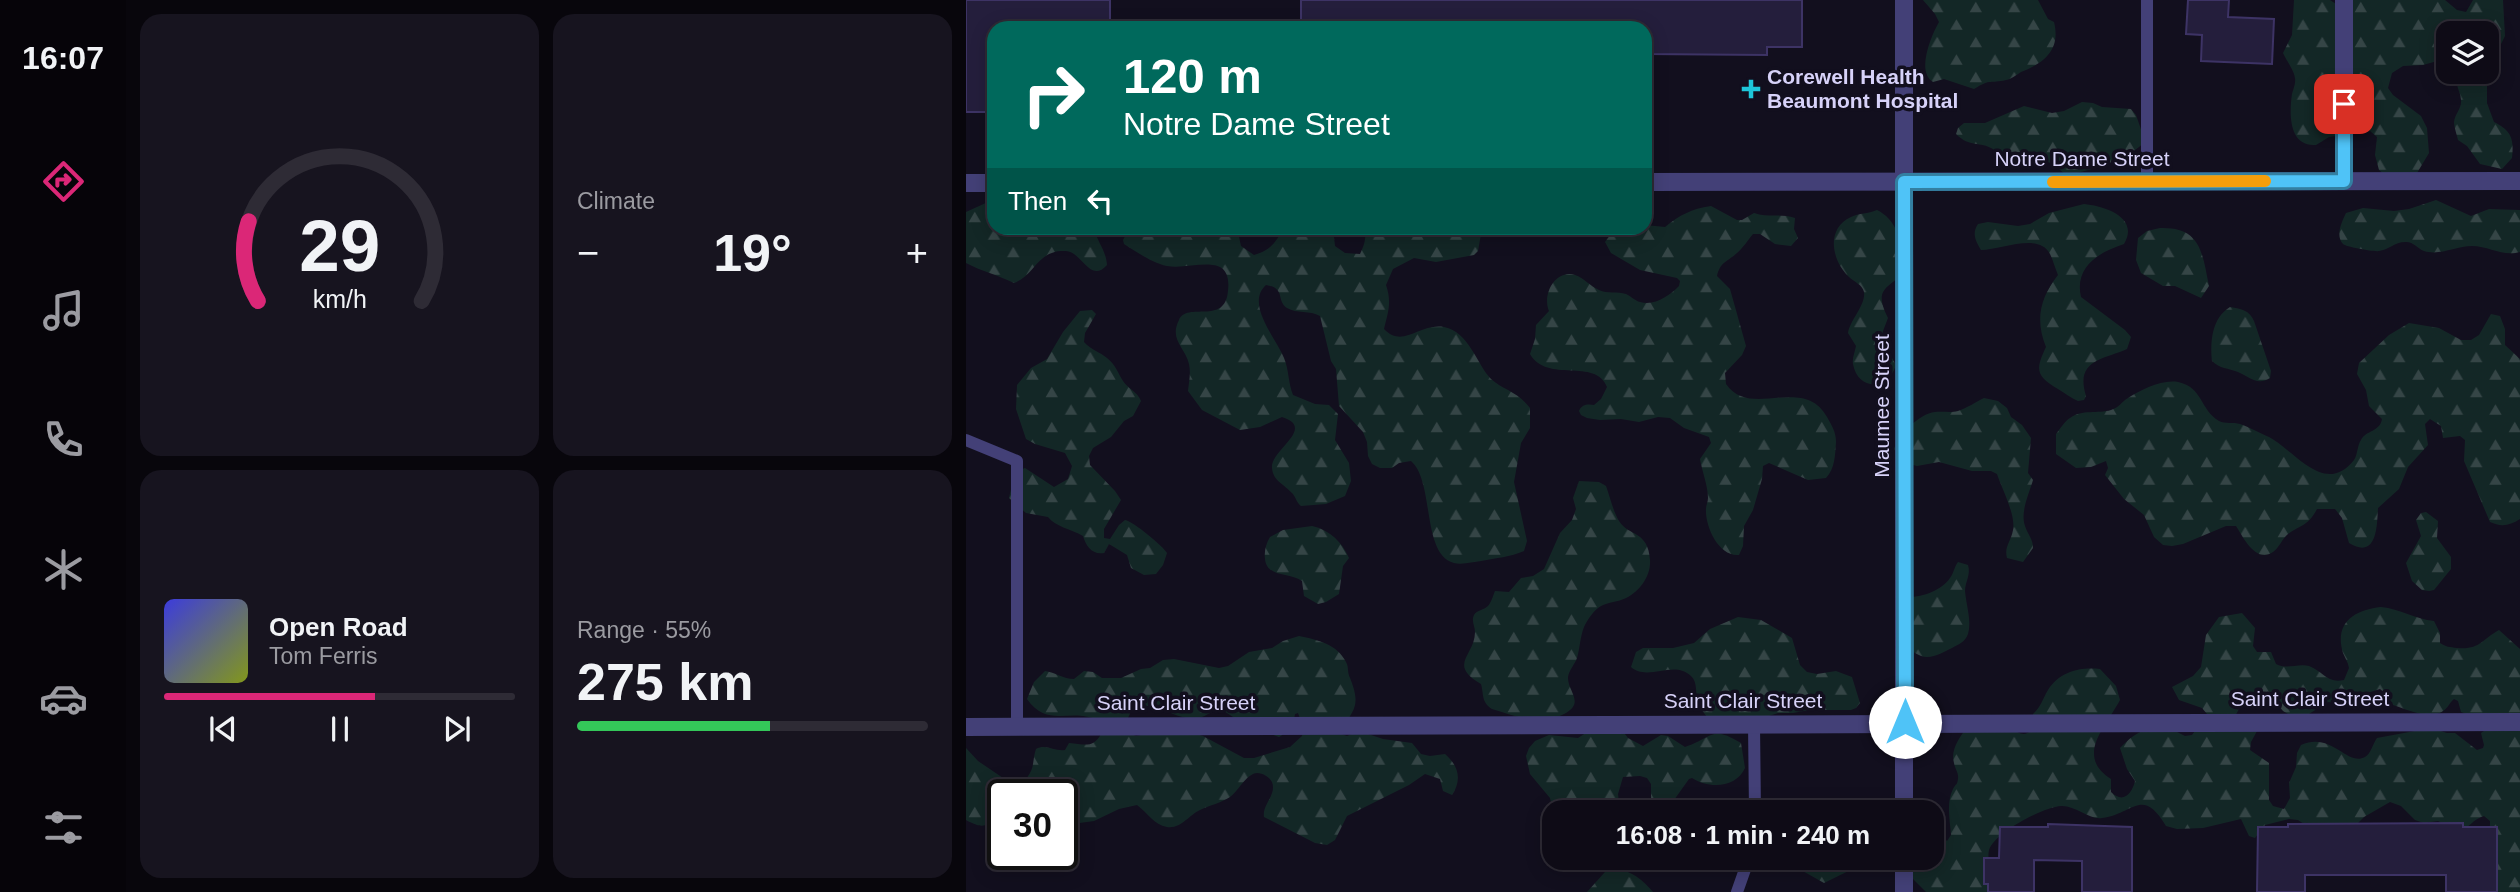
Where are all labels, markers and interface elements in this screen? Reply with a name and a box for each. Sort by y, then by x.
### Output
map controls [2436,21,2499,84]
button: layers [2436,21,2499,84]
text: 16:07 [22,40,104,76]
icon: right [1008,49,1099,140]
text: 120 m [1123,49,1262,103]
place label: Corewell Health Beaumont Hospital [1767,65,1958,112]
pin [2314,74,2374,134]
marker: Corewell Health Beaumont Hospital [1741,79,1761,99]
icon: arrive [2325,85,2363,123]
text: Notre Dame Street [1123,106,1390,142]
street label: Notre Dame Street [1994,147,2170,170]
icon: directions [39,157,88,206]
icon: left [1081,182,1119,220]
text: Then [1008,186,1067,216]
text: Climate [577,188,655,214]
text: 29 [299,205,380,286]
text: 19° [713,224,792,282]
text: − [577,232,599,274]
text: + [906,232,928,274]
text: km/h [312,285,367,313]
icon: music [39,286,88,335]
street label: Maumee Street [1870,334,1893,478]
icon: phone [39,415,88,464]
icon: climate [39,545,88,594]
text: Open Road [269,612,408,642]
text: Range · 55% [577,617,711,643]
text: Tom Ferris [269,643,378,669]
text: 275 km [577,653,753,711]
icon: car [39,674,88,723]
position arrow [1868,685,1942,759]
street label: Saint Clair Street [2231,687,2390,710]
street label: Saint Clair Street [1664,689,1823,712]
street label: Saint Clair Street [1097,691,1256,714]
icon: previous [204,710,242,748]
icon: pause [321,710,359,748]
icon: next [438,710,476,748]
speed limit sign: 30 [987,779,1078,870]
icon: filters [39,803,88,852]
text: 16:08 · 1 min · 240 m [1616,820,1870,850]

